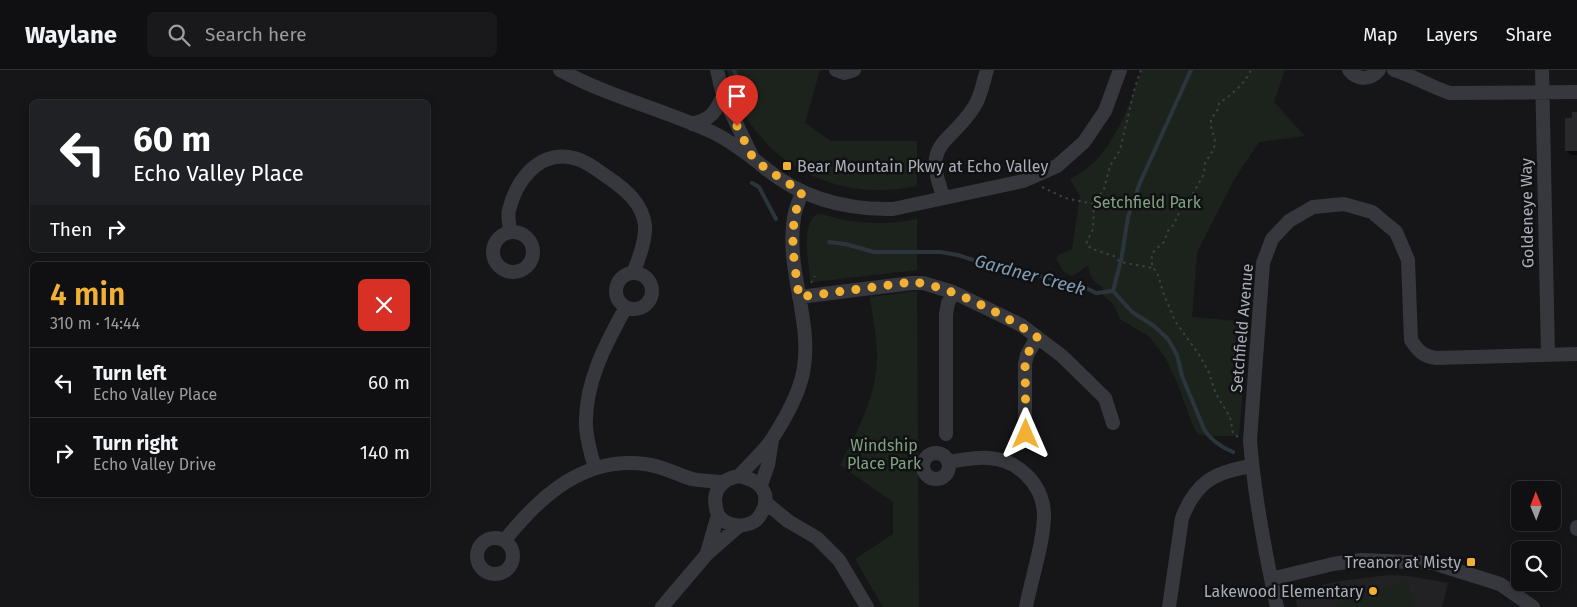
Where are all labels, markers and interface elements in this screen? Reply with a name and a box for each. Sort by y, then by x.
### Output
search box [147,12,497,57]
text: Waylane [25,21,117,49]
icon: search [165,21,193,49]
text: Search here [205,23,307,46]
text: Map [1363,24,1398,46]
text: Layers [1426,24,1478,46]
text: Share [1506,24,1552,46]
pin [716,75,758,126]
icon: arrive [723,82,751,110]
text: 60 m [133,118,211,160]
icon: left [50,120,115,185]
place label: Bear Mountain Pkwy at Echo Valley [797,157,1048,176]
street label: Goldeneye Way [1517,158,1537,268]
text: Echo Valley Place [133,160,304,187]
marker: Bear Mountain Pkwy at Echo Valley [781,160,793,172]
park label: Setchfield Park [1093,193,1202,212]
icon: right [102,215,130,243]
text: Then [50,218,92,241]
water label: Gardner Creek [972,250,1088,300]
street label: Setchfield Avenue [1227,263,1257,393]
text: 4 min [50,277,125,313]
button: close [358,279,410,331]
text: 310 m · 14:44 [50,314,140,333]
text: Turn left [93,362,167,385]
icon: left [50,369,78,397]
text: 60 m [368,371,410,394]
text: Echo Valley Place [93,385,217,404]
position arrow [999,407,1051,459]
text: Turn right [93,432,178,455]
park label: Windship Place Park [847,436,922,473]
icon: right [50,439,78,467]
text: 140 m [360,441,410,464]
text: Echo Valley Drive [93,455,216,474]
north arrow [1511,481,1561,531]
map controls [1511,481,1561,591]
button: search [1511,541,1561,591]
place label: Treanor at Misty [1344,553,1461,572]
marker: Treanor at Misty [1465,556,1477,568]
place label: Lakewood Elementary [1204,582,1363,601]
marker: Lakewood Elementary [1367,585,1379,597]

